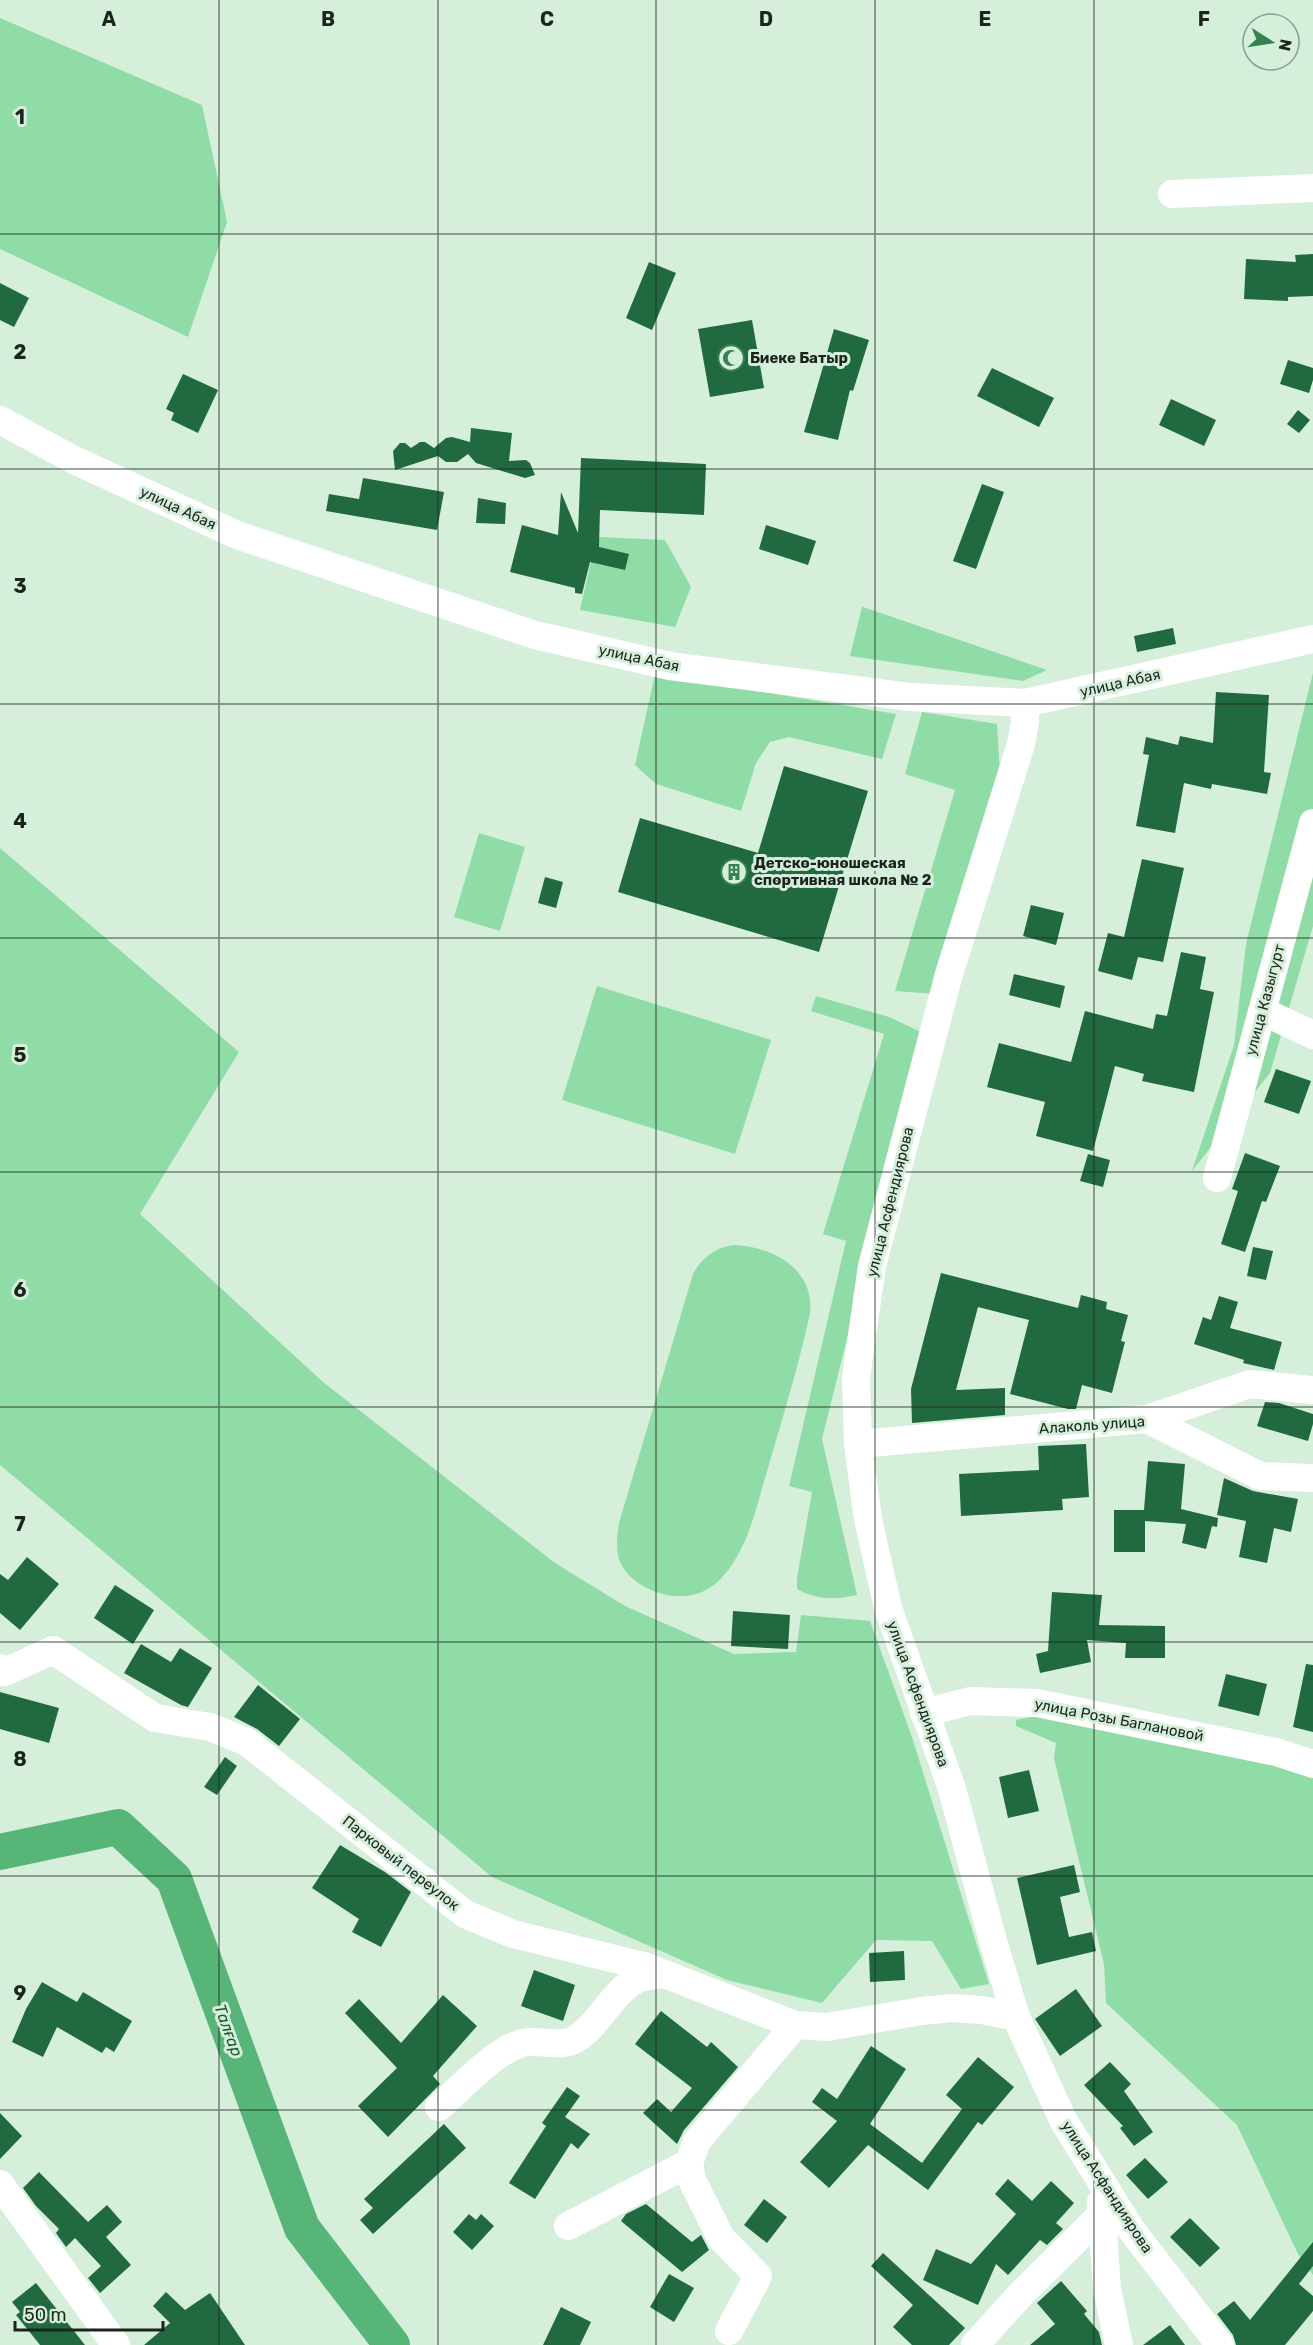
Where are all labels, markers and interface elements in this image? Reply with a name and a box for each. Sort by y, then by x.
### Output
text: A [102,7,117,31]
text: B [321,7,335,31]
text: C [540,7,554,31]
text: D [759,7,773,31]
text: E [979,7,991,31]
text: F [1198,7,1210,31]
north arrow [1241,12,1301,72]
text: N [1275,37,1296,53]
text: 1 [15,105,25,129]
text: 2 [14,340,27,364]
mosque icon: Биеке Батыр [716,343,746,373]
place label: Биеке Батыр [750,349,848,367]
street label: улица Абая [137,483,219,533]
text: 3 [13,574,27,598]
street label: улица Абая [597,641,681,675]
street label: улица Абая [1078,665,1162,701]
text: 4 [13,809,27,833]
place label: Детско-юношеская спортивная школа № 2 [754,854,932,889]
building icon: Детско-юношеская спортивная школа № 2 [719,857,749,887]
street label: улица Казыгурт [1242,942,1289,1058]
text: 5 [14,1043,27,1067]
street label: улица Асфендиярова [863,1125,917,1279]
text: 6 [13,1278,27,1302]
street label: Алаколь улица [1038,1412,1146,1438]
text: 7 [14,1512,26,1536]
street label: улица Асфендиярова [883,1619,953,1769]
street label: улица Розы Баглановой [1033,1695,1205,1745]
text: 8 [13,1747,27,1771]
street label: Парковый переулок [339,1812,463,1914]
text: 9 [14,1981,27,2005]
water label: Талғар [210,2002,247,2059]
street label: улица Асфандиярова [1058,2118,1156,2256]
scale bar [15,2294,164,2332]
text: 50 m [24,2304,67,2326]

